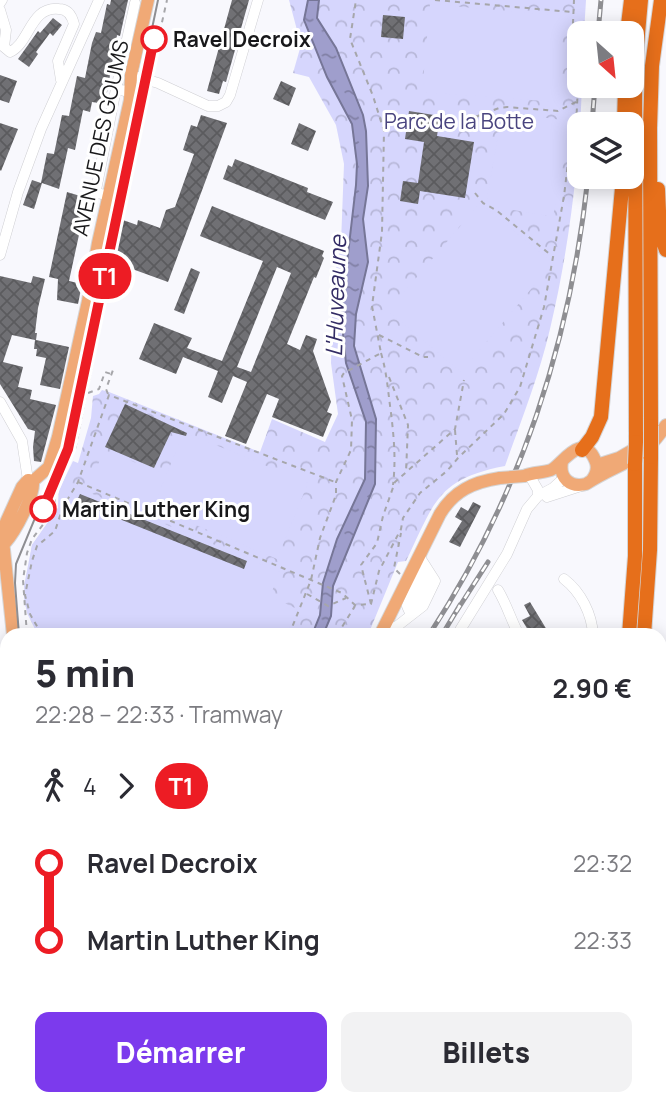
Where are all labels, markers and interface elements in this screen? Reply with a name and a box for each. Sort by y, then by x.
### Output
north arrow [567,21,644,98]
map controls [567,21,644,189]
place label: Ravel Decroix [173,25,311,53]
marker: Ravel Decroix [141,26,167,52]
street label: AVENUE DES GOUMS [66,37,134,239]
park label: Parc de la Botte [384,107,534,135]
button: layers [567,112,644,189]
water label: L'Huveaune [317,233,353,357]
line badge: T1 [74,253,136,299]
text: T1 [92,259,118,292]
place label: Martin Luther King [62,495,250,523]
marker: Martin Luther King [30,496,56,522]
text: 5 min [35,646,135,698]
text: 2.90 € [552,670,632,706]
text: 22:28 – 22:33 · Tramway [35,698,283,730]
icon: walk [35,767,73,805]
icon: forward [107,767,145,805]
text: T1 [169,769,194,802]
text: 4 [83,770,97,802]
text: Ravel Decroix [87,845,257,881]
text: 22:32 [573,847,632,879]
text: Martin Luther King [87,922,320,958]
text: 22:33 [573,924,632,956]
button: Démarrer [35,1012,327,1092]
button: Billets [341,1012,632,1092]

